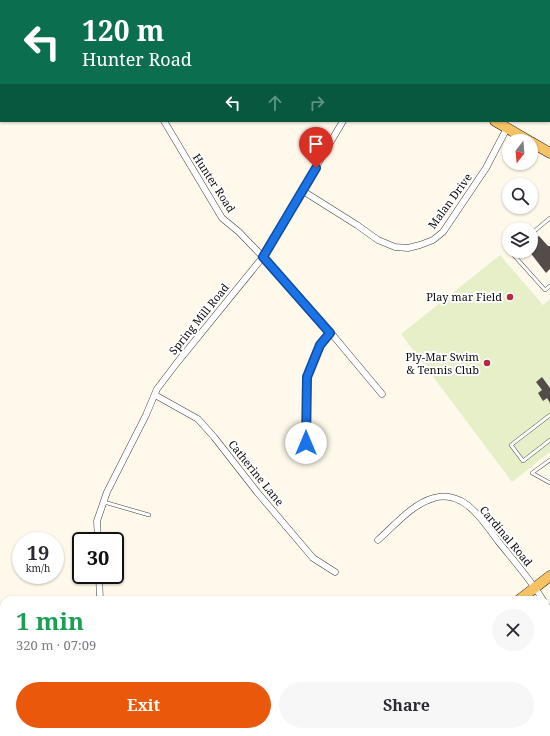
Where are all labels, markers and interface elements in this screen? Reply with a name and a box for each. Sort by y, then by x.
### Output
text: 120 m [82,11,164,49]
icon: left [16,16,68,68]
text: Hunter Road [82,47,192,71]
icon: left [222,92,244,114]
icon: ahead [264,92,286,114]
icon: right [306,92,328,114]
pin [299,127,333,168]
icon: arrive [305,133,327,155]
north arrow [502,134,538,170]
map controls [502,134,538,258]
street label: Hunter Road [190,150,239,215]
street label: Malan Drive [424,170,475,231]
button: search [502,178,538,214]
button: layers [502,222,538,258]
street label: Spring Mill Road [165,280,232,357]
place label: Play mar Field [426,289,502,304]
marker: Play mar Field [505,292,515,302]
place label: Ply-Mar Swim & Tennis Club [405,349,480,377]
marker: Ply-Mar Swim & Tennis Club [482,358,492,368]
position arrow [285,422,327,464]
street label: Catherine Lane [225,437,288,509]
street label: Cardinal Road [477,502,536,569]
speed limit sign: 30 [72,532,124,584]
text: 19 [27,539,49,566]
text: km/h [26,561,50,575]
text: 1 min [16,604,84,637]
button: close [492,609,534,651]
text: 320 m · 07:09 [16,636,96,654]
button: Exit [16,682,271,728]
button: Share [279,682,534,728]

